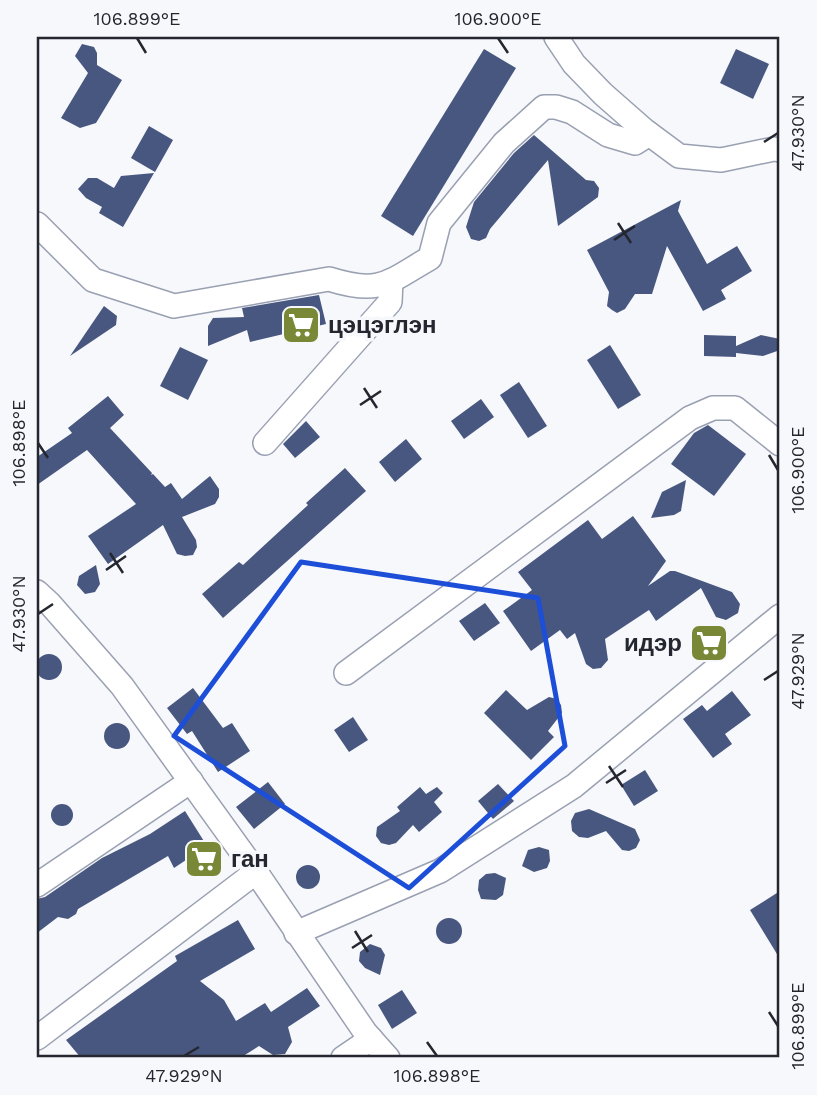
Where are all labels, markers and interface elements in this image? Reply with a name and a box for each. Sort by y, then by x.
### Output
text: 106.899°E [93,8,181,29]
text: 106.900°E [454,8,542,29]
text: 47.930°N [787,94,808,172]
supermarket icon: цэцэглэн [280,304,322,346]
place label: цэцэглэн [328,311,436,339]
text: 106.898°E [8,400,29,487]
text: 106.900°E [787,426,808,514]
text: 47.930°N [8,575,29,653]
supermarket icon: идэр [688,622,730,664]
place label: идэр [624,629,682,657]
text: 47.929°N [787,632,808,710]
supermarket icon: ган [183,838,225,880]
place label: ган [231,845,269,873]
text: 106.899°E [787,982,808,1070]
text: 47.929°N [145,1065,223,1086]
text: 106.898°E [394,1065,481,1086]

